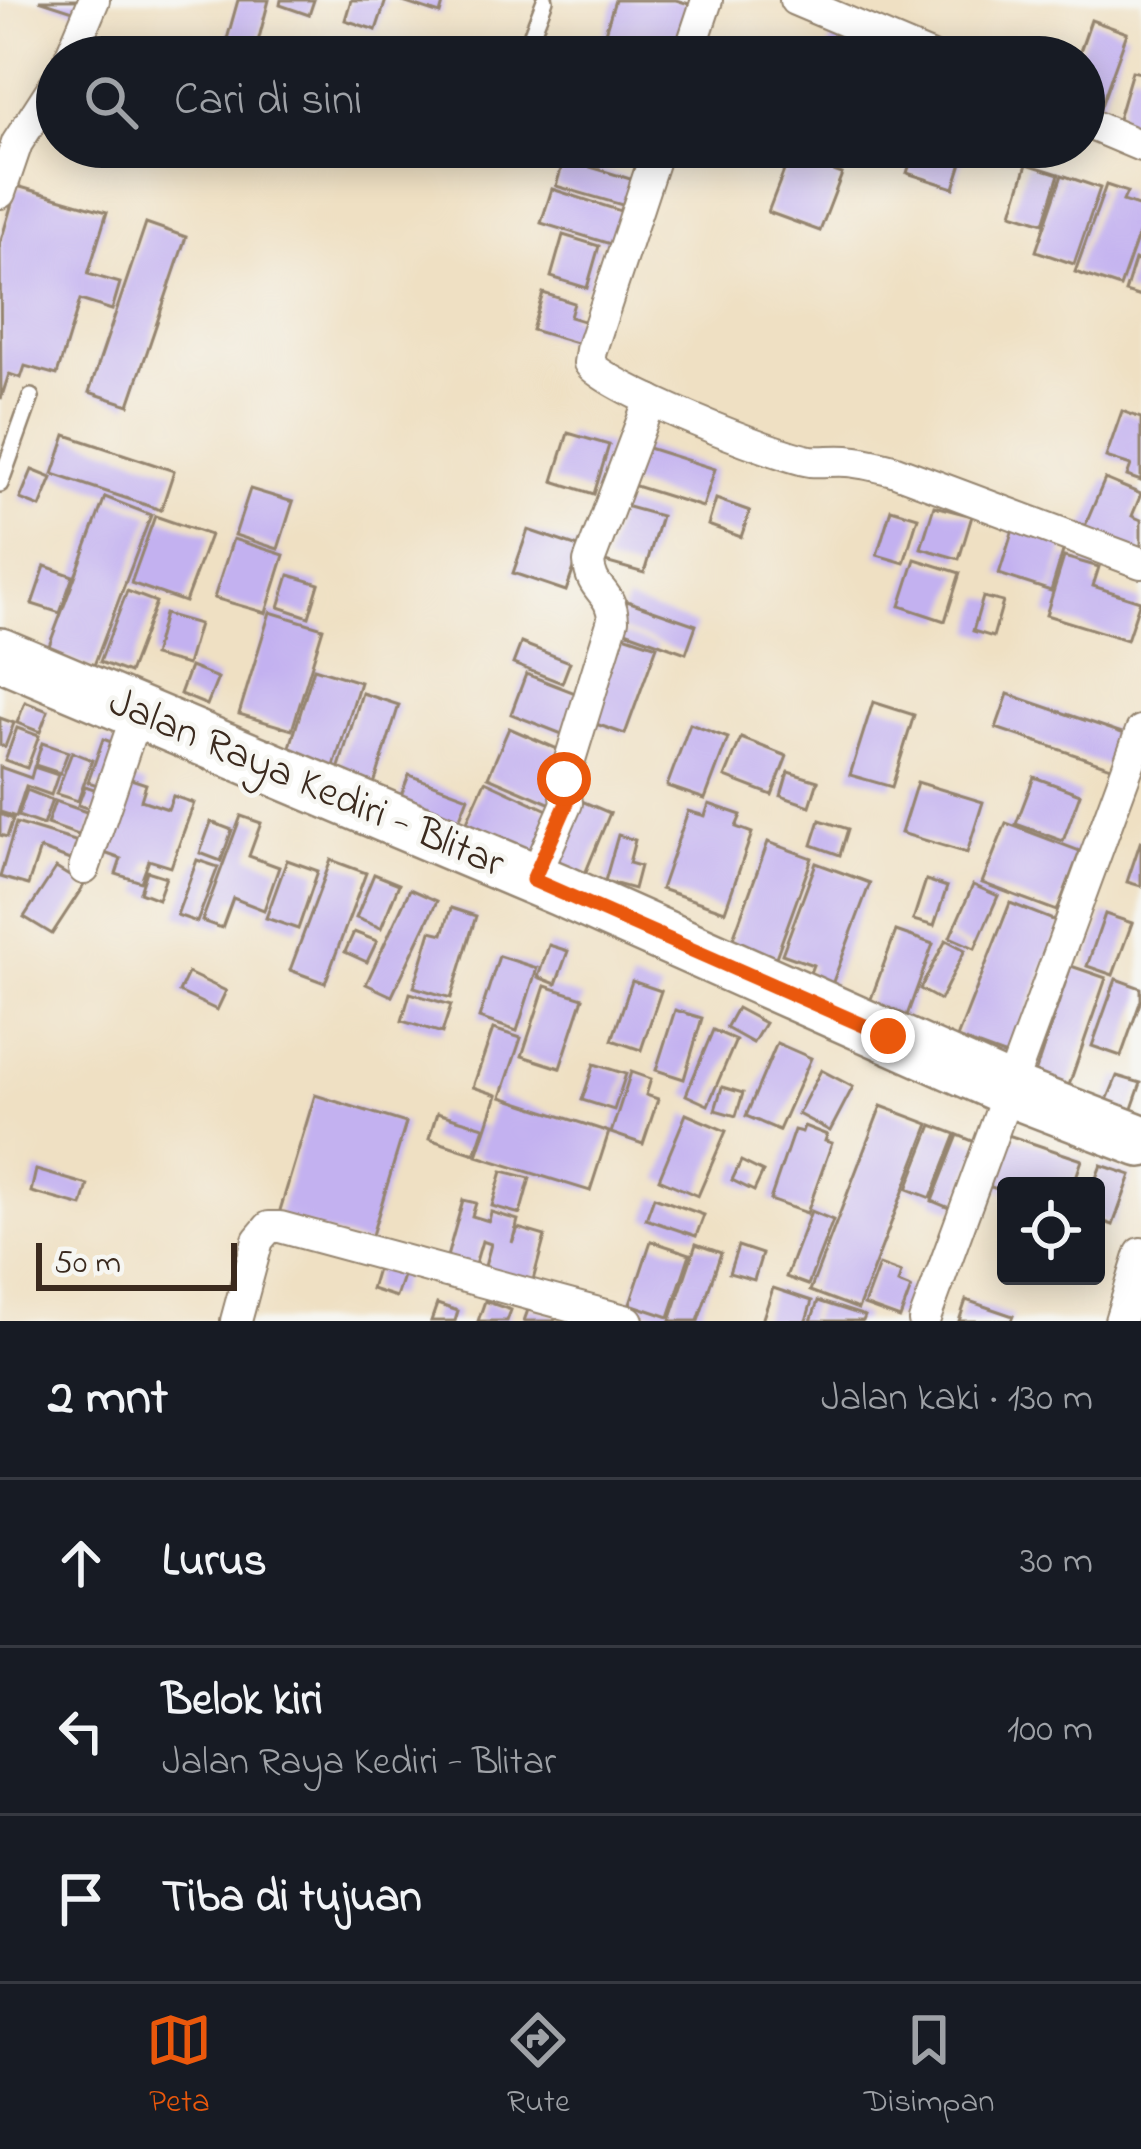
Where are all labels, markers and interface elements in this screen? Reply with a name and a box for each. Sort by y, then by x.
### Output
search box [36,36,1105,168]
icon: search [78,69,144,135]
text: Cari di sini [174,69,362,135]
street label: Jalan Raya Kediri - Blitar [99,673,514,895]
route start [537,752,591,806]
route end [861,1009,915,1063]
map controls [997,1177,1105,1285]
button: locate [997,1177,1105,1285]
scale bar [36,1237,237,1290]
text: 50 m [54,1240,121,1288]
text: 2 mnt [48,1362,168,1437]
text: Jalan kaki · 130 m [821,1371,1093,1428]
icon: ahead [48,1530,114,1596]
text: Lurus [162,1530,267,1596]
text: 30 m [1020,1534,1093,1591]
text: Belok kiri [162,1669,323,1735]
icon: left [48,1698,114,1764]
text: 100 m [1007,1702,1093,1759]
text: Jalan Raya Kediri - Blitar [162,1735,556,1792]
icon: arrive [48,1866,114,1932]
text: Tiba di tujuan [162,1866,422,1932]
tab: Peta [146,2007,212,2127]
tab: Rute [505,2007,571,2127]
tab: Disimpan [864,2007,995,2127]

